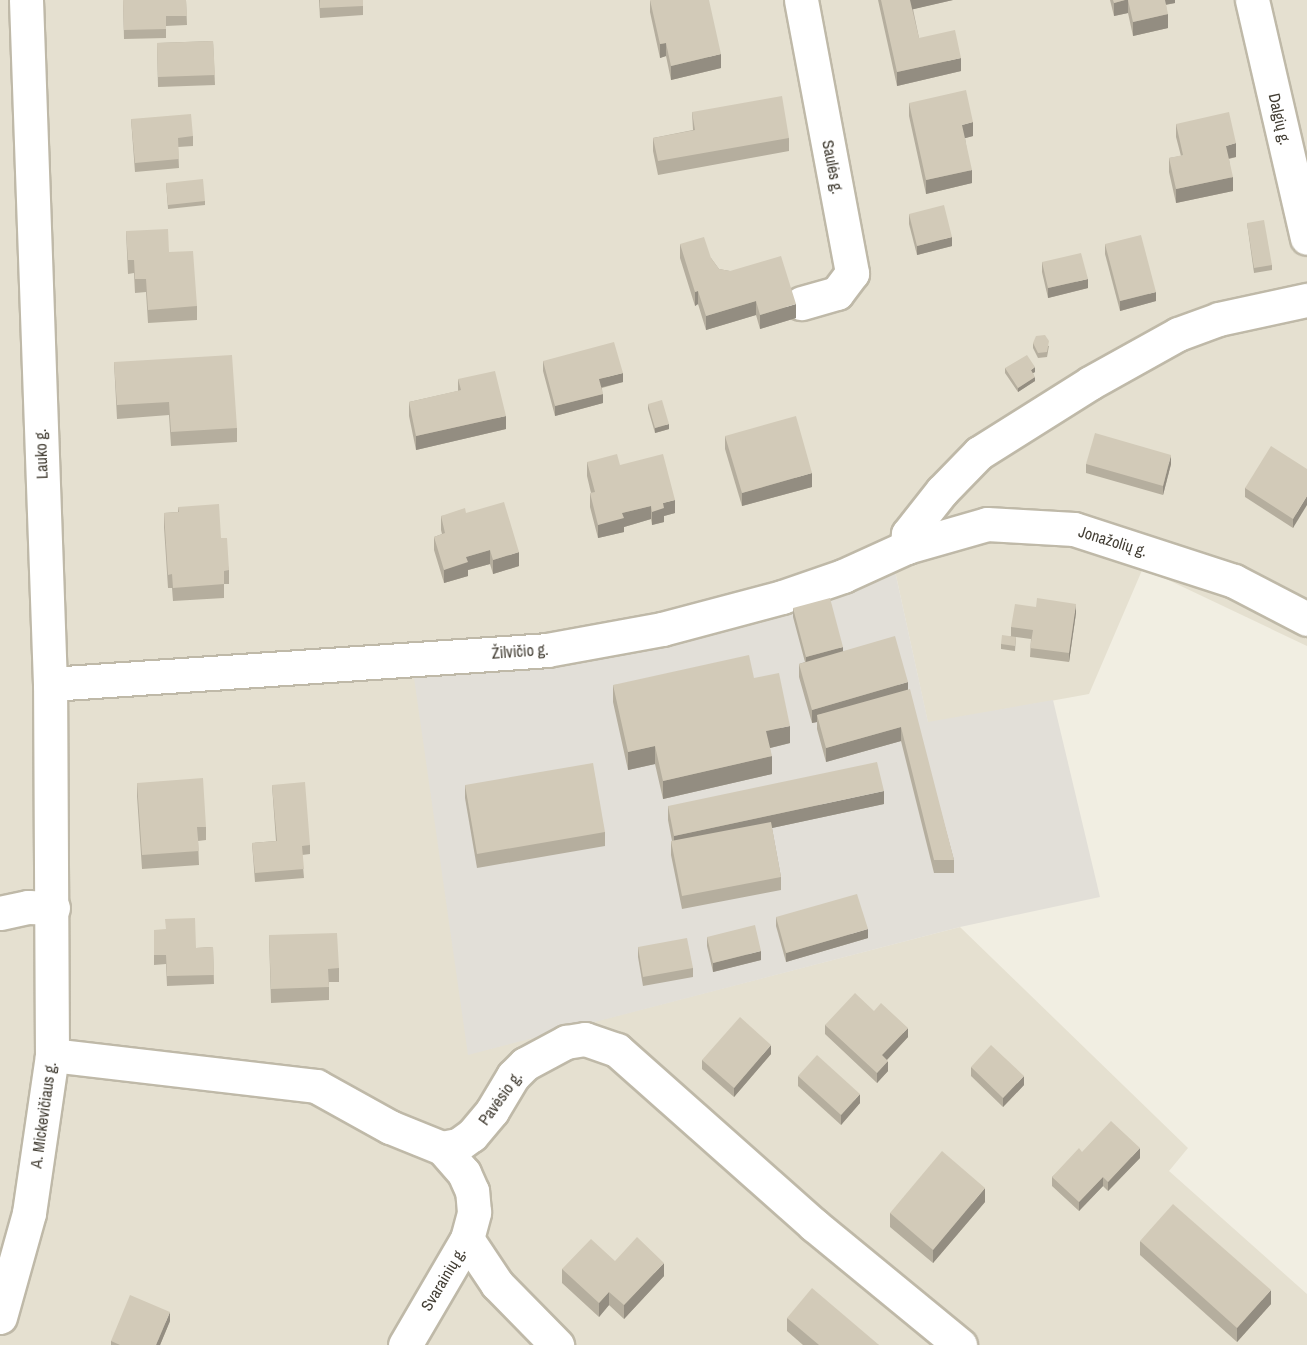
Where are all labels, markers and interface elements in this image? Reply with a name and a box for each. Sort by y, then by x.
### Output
street label: Dalgių g. [1265,91,1295,147]
street label: Saulės g. [818,138,848,196]
street label: Lauko g. [31,429,51,479]
street label: Jonažolių g. [1076,521,1150,561]
street label: Žilvičio g. [491,639,549,663]
street label: A. Mickevičiaus g. [26,1061,60,1169]
street label: Pavėsio g. [474,1067,526,1129]
street label: Svarainių g. [417,1244,469,1314]

